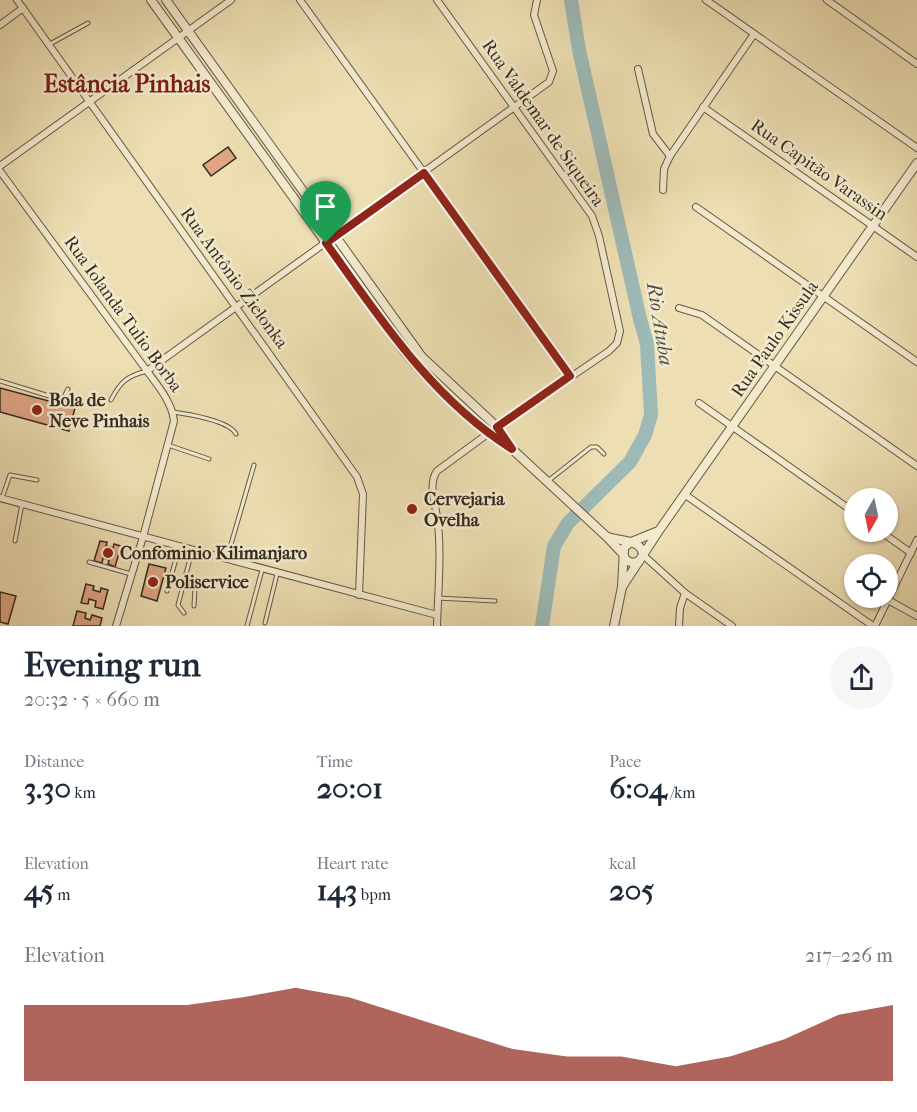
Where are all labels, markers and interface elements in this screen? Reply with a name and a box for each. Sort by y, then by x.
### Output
street label: Rua Valdemar de Siqueira [477,35,609,211]
district label: Estância Pinhais [44,70,211,98]
street label: Rua Capitão Varassin [747,115,892,225]
pin [300,181,351,243]
icon: arrive [309,190,342,223]
street label: Rua Antônio Zielonka [176,203,293,353]
street label: Rua Iolanda Tulio Borba [59,232,187,397]
street label: Rua Paulo Kissula [727,276,823,401]
water label: Rio Atuba [642,279,678,367]
place label: Bola de Neve Pinhais [49,390,150,432]
marker: Bola de Neve Pinhais [30,403,44,417]
north arrow [844,488,898,542]
map controls [844,488,898,608]
place label: Cervejaria Ovelha [424,489,505,531]
marker: Cervejaria Ovelha [405,502,419,516]
place label: Confominio Kilimanjaro [120,543,307,564]
marker: Confominio Kilimanjaro [101,546,115,560]
button: locate [844,554,898,608]
place label: Poliservice [165,572,249,593]
marker: Poliservice [146,575,160,589]
text: Evening run [24,646,201,685]
button: share [830,646,893,709]
text: 20:32 · 5 × 660 m [24,688,160,711]
text: Distance [24,752,84,771]
text: Time [317,752,353,771]
text: Pace [609,752,641,771]
text: 3.30 [24,771,71,806]
text: 20:01 [317,771,383,806]
text: 6:04 [609,771,667,806]
text: km [71,783,96,802]
text: /km [667,783,696,802]
text: Elevation [24,854,89,873]
text: Heart rate [317,854,388,873]
text: kcal [609,854,636,873]
text: 45 [24,873,54,908]
text: 143 [317,873,357,908]
text: 205 [609,873,654,908]
text: m [54,885,71,904]
text: bpm [357,885,391,904]
text: Elevation [24,944,105,967]
text: 217–226 m [805,944,893,967]

